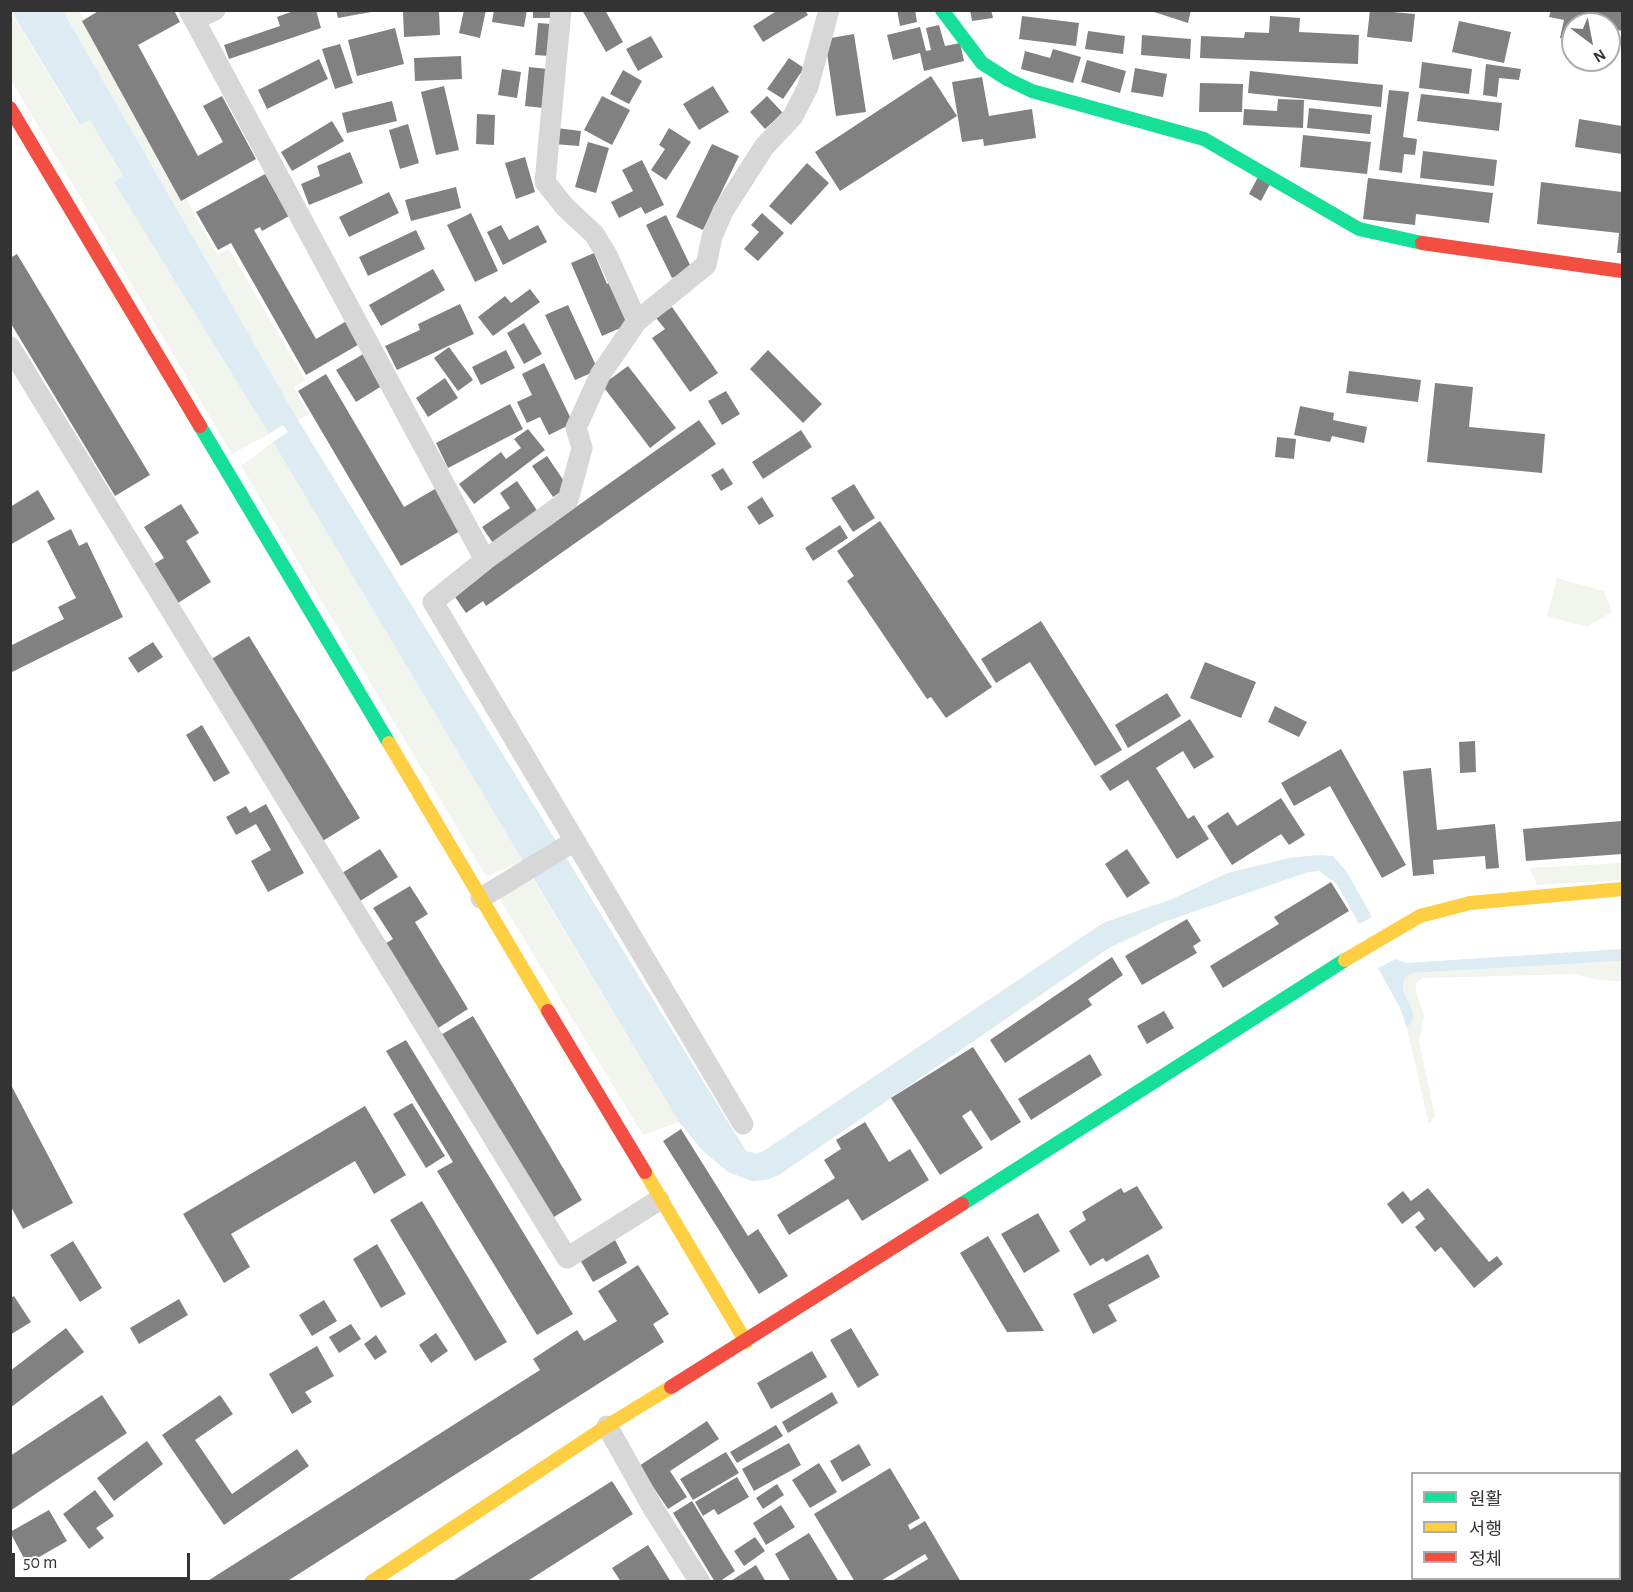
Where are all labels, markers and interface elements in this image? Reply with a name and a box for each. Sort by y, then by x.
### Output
north arrow [1561,12,1621,72]
text: N [1591,46,1608,65]
legend [1411,1472,1621,1580]
text: 원활 [1469,1491,1502,1509]
text: 서행 [1469,1521,1502,1539]
scale bar [15,1541,194,1579]
text: 정체 [1469,1551,1502,1569]
text: 50 m [23,1554,57,1572]

